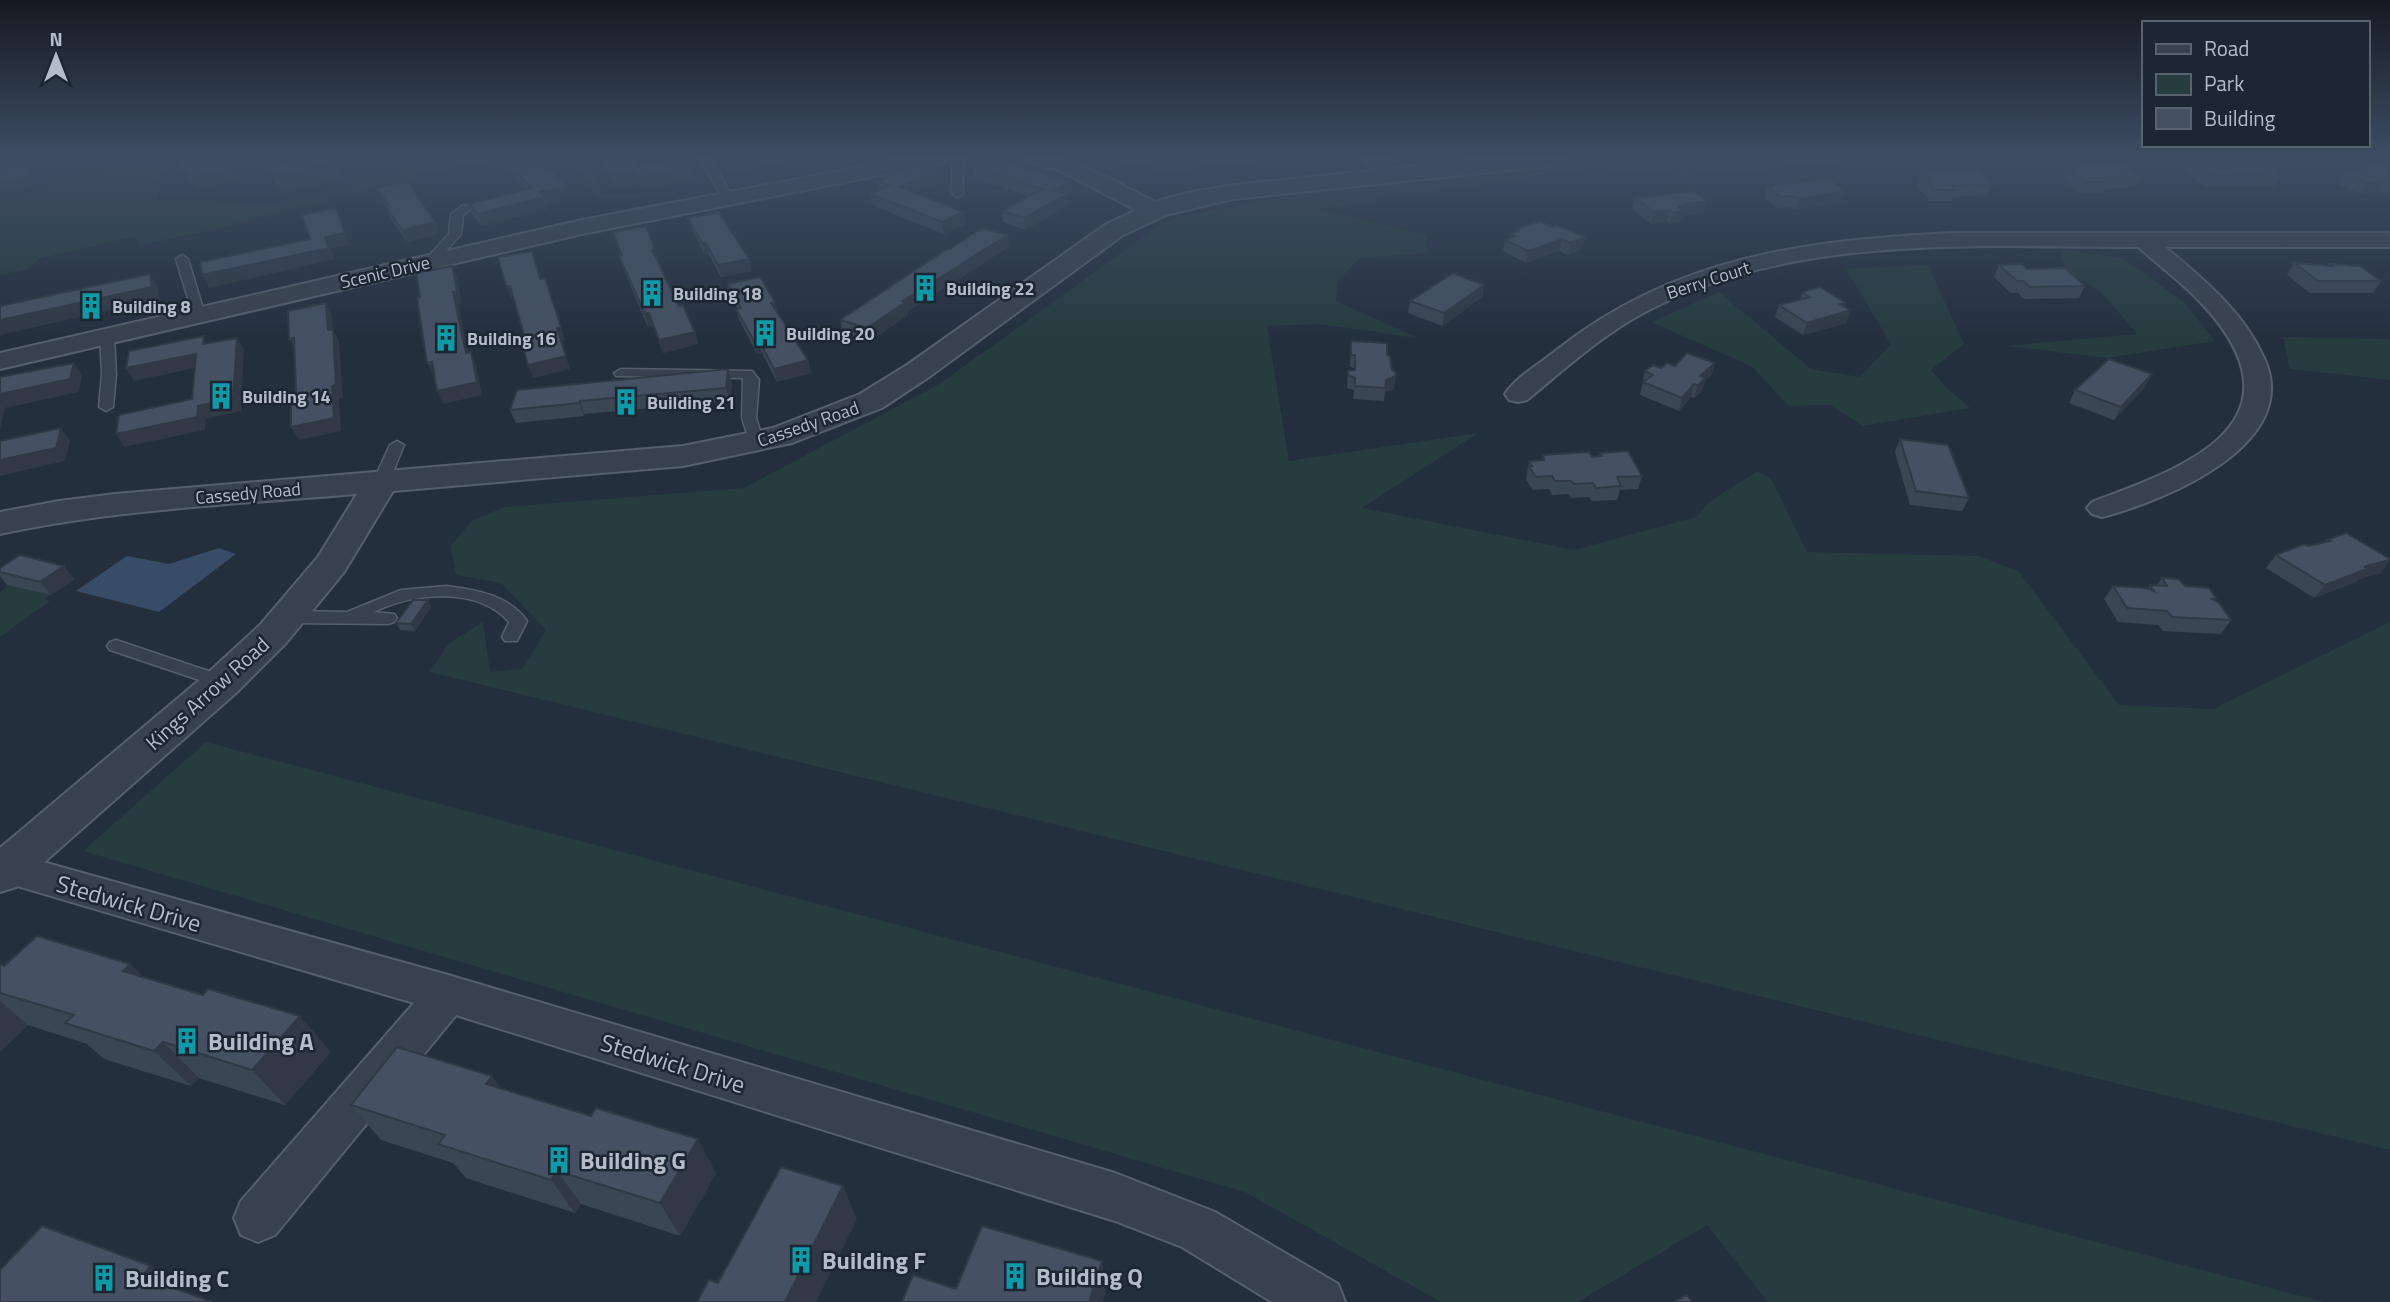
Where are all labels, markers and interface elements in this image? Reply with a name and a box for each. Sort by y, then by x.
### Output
north arrow [21,21,91,91]
legend [2142,21,2369,147]
text: N [49,24,63,53]
text: Road [2204,32,2249,64]
text: Park [2204,67,2244,99]
text: Building [2204,102,2276,134]
street label: Scenic Drive [337,249,433,295]
street label: Berry Court [1663,254,1754,306]
building icon: Building 22 [910,273,940,303]
place label: Building 22 [946,275,1035,302]
building icon: Building 18 [637,278,667,308]
place label: Building 18 [673,280,762,307]
building icon: Building 8 [76,291,106,321]
place label: Building 8 [112,293,191,320]
building icon: Building 20 [750,318,780,348]
place label: Building 20 [786,320,875,347]
building icon: Building 16 [431,323,461,353]
place label: Building 16 [467,325,556,352]
building icon: Building 14 [206,381,236,411]
place label: Building 14 [242,383,331,410]
building icon: Building 21 [611,387,641,417]
place label: Building 21 [647,389,736,416]
street label: Cassedy Road [754,394,862,454]
street label: Cassedy Road [194,475,302,511]
street label: Kings Arrow Road [138,629,276,757]
street label: Stedwick Drive [52,865,206,941]
place label: Building A [208,1023,314,1059]
street label: Stedwick Drive [596,1024,750,1102]
building icon: Building A [172,1026,202,1056]
place label: Building G [580,1142,686,1178]
building icon: Building G [544,1145,574,1175]
place label: Building F [822,1242,926,1278]
building icon: Building F [786,1245,816,1275]
place label: Building Q [1036,1258,1143,1294]
place label: Building C [125,1260,229,1296]
building icon: Building Q [1000,1261,1030,1291]
building icon: Building C [89,1263,119,1293]

